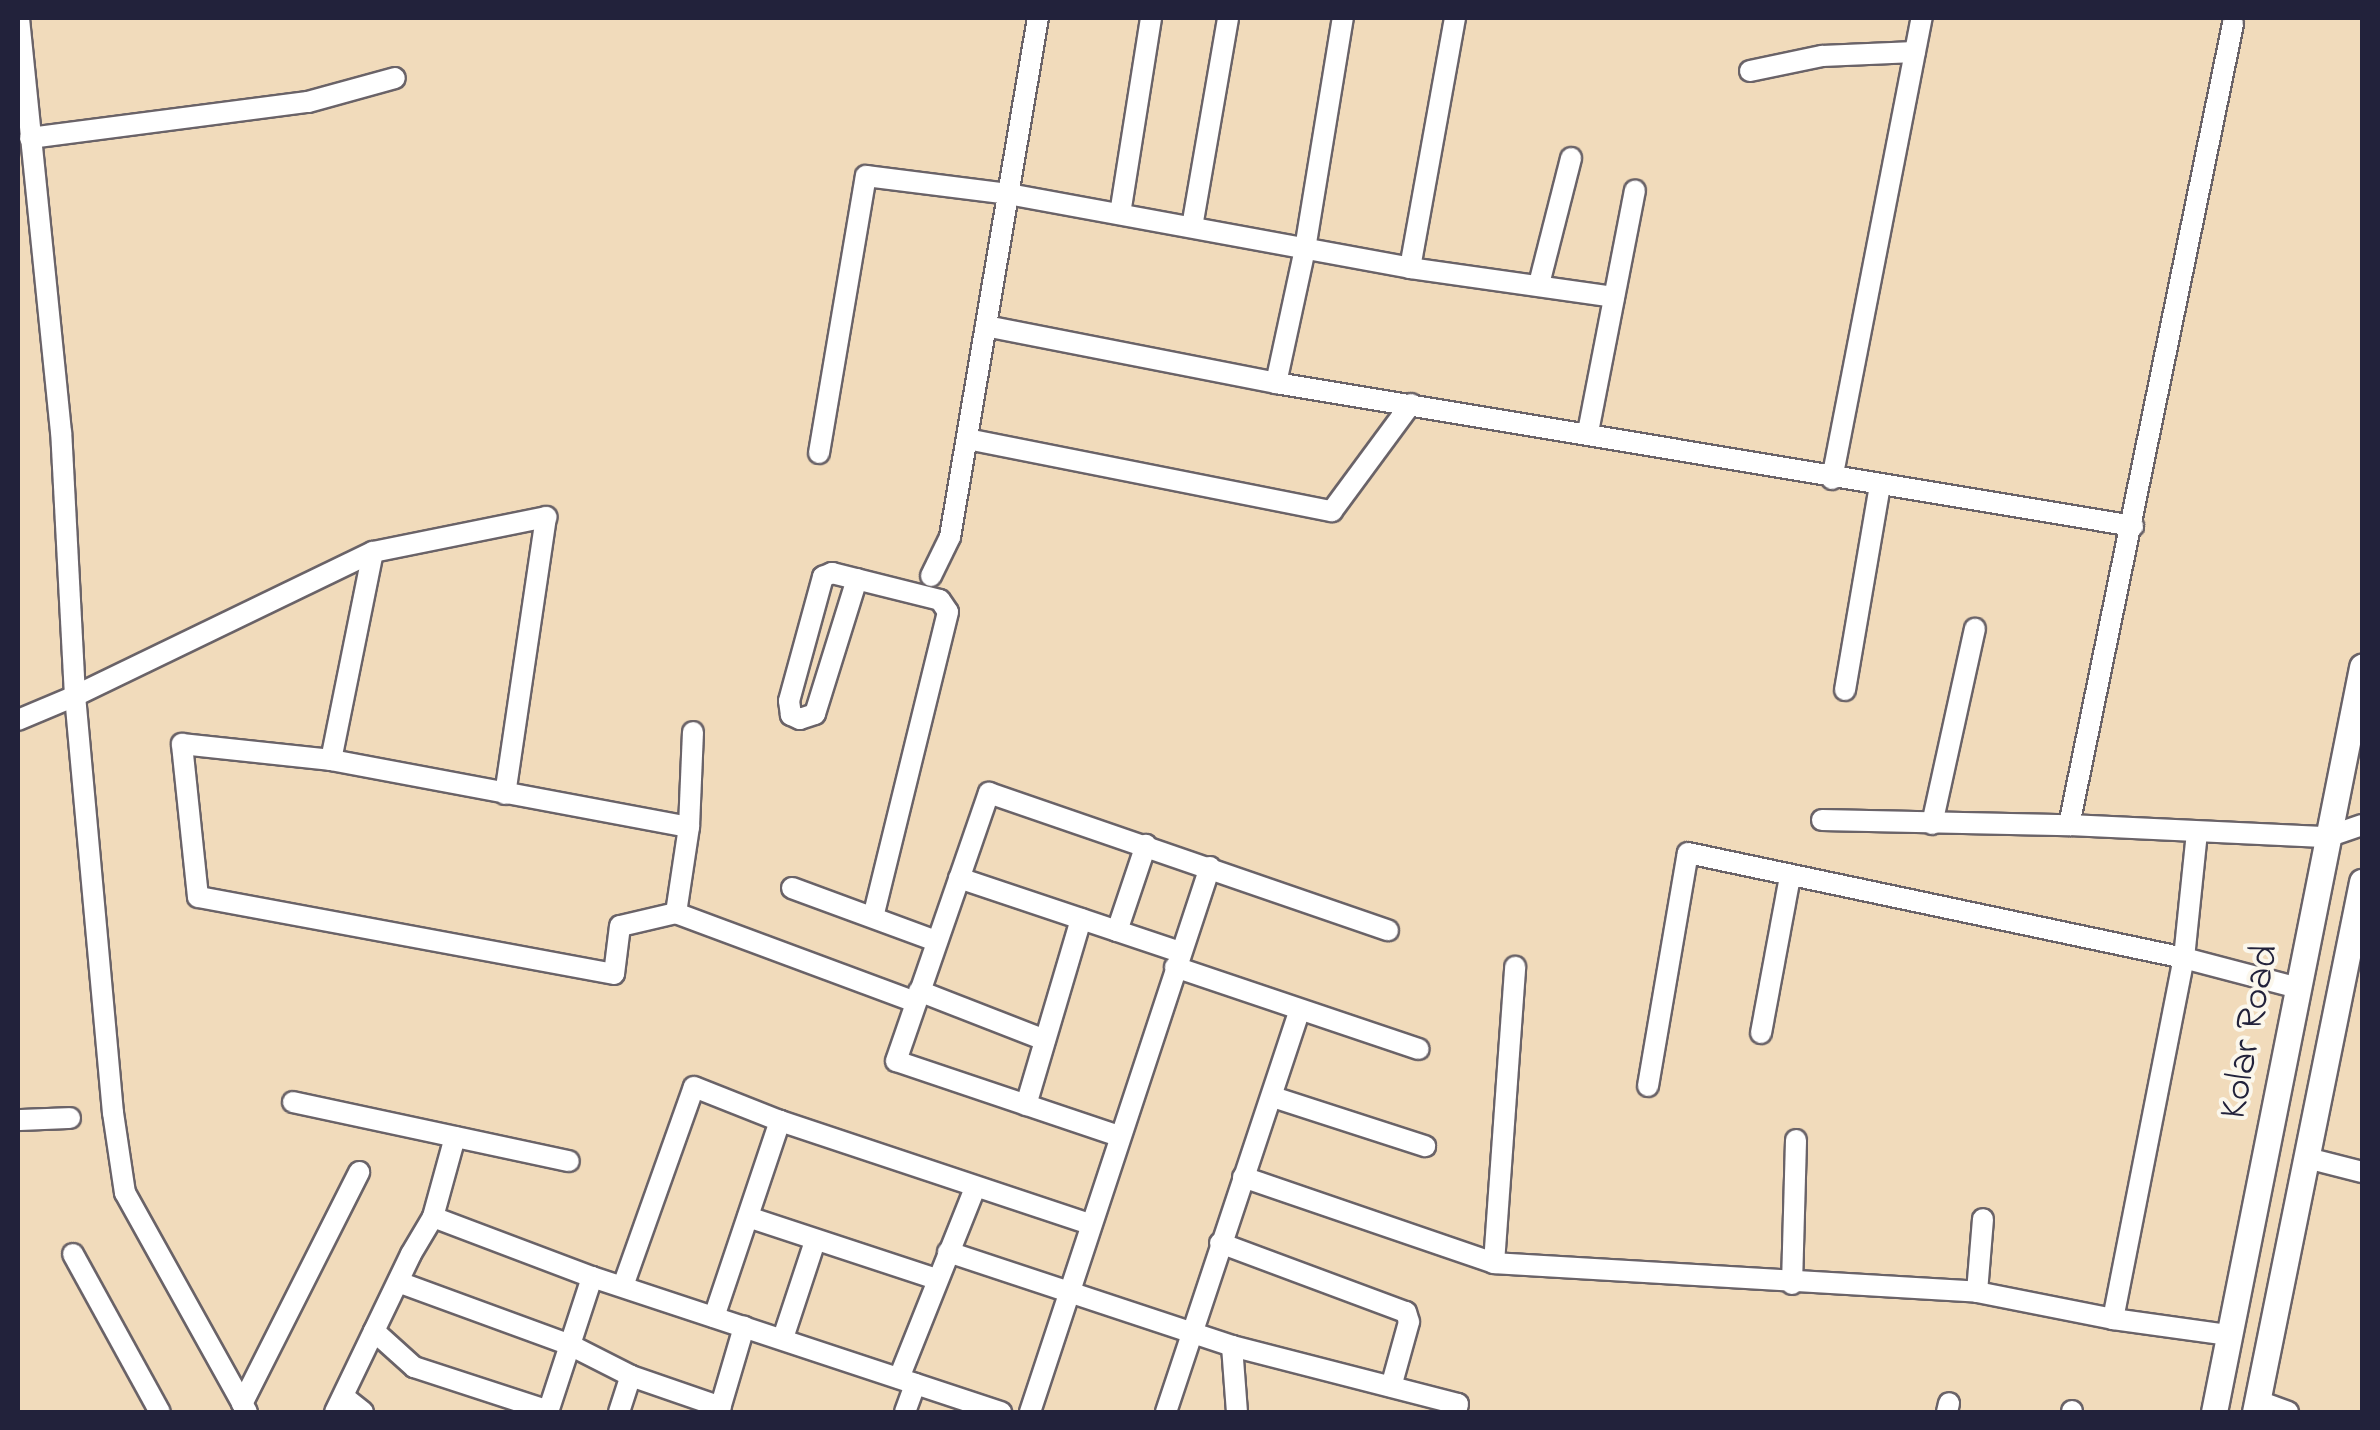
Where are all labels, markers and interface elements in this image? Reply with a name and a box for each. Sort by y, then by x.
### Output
street label: Kolar Road [2211,941,2291,1123]

